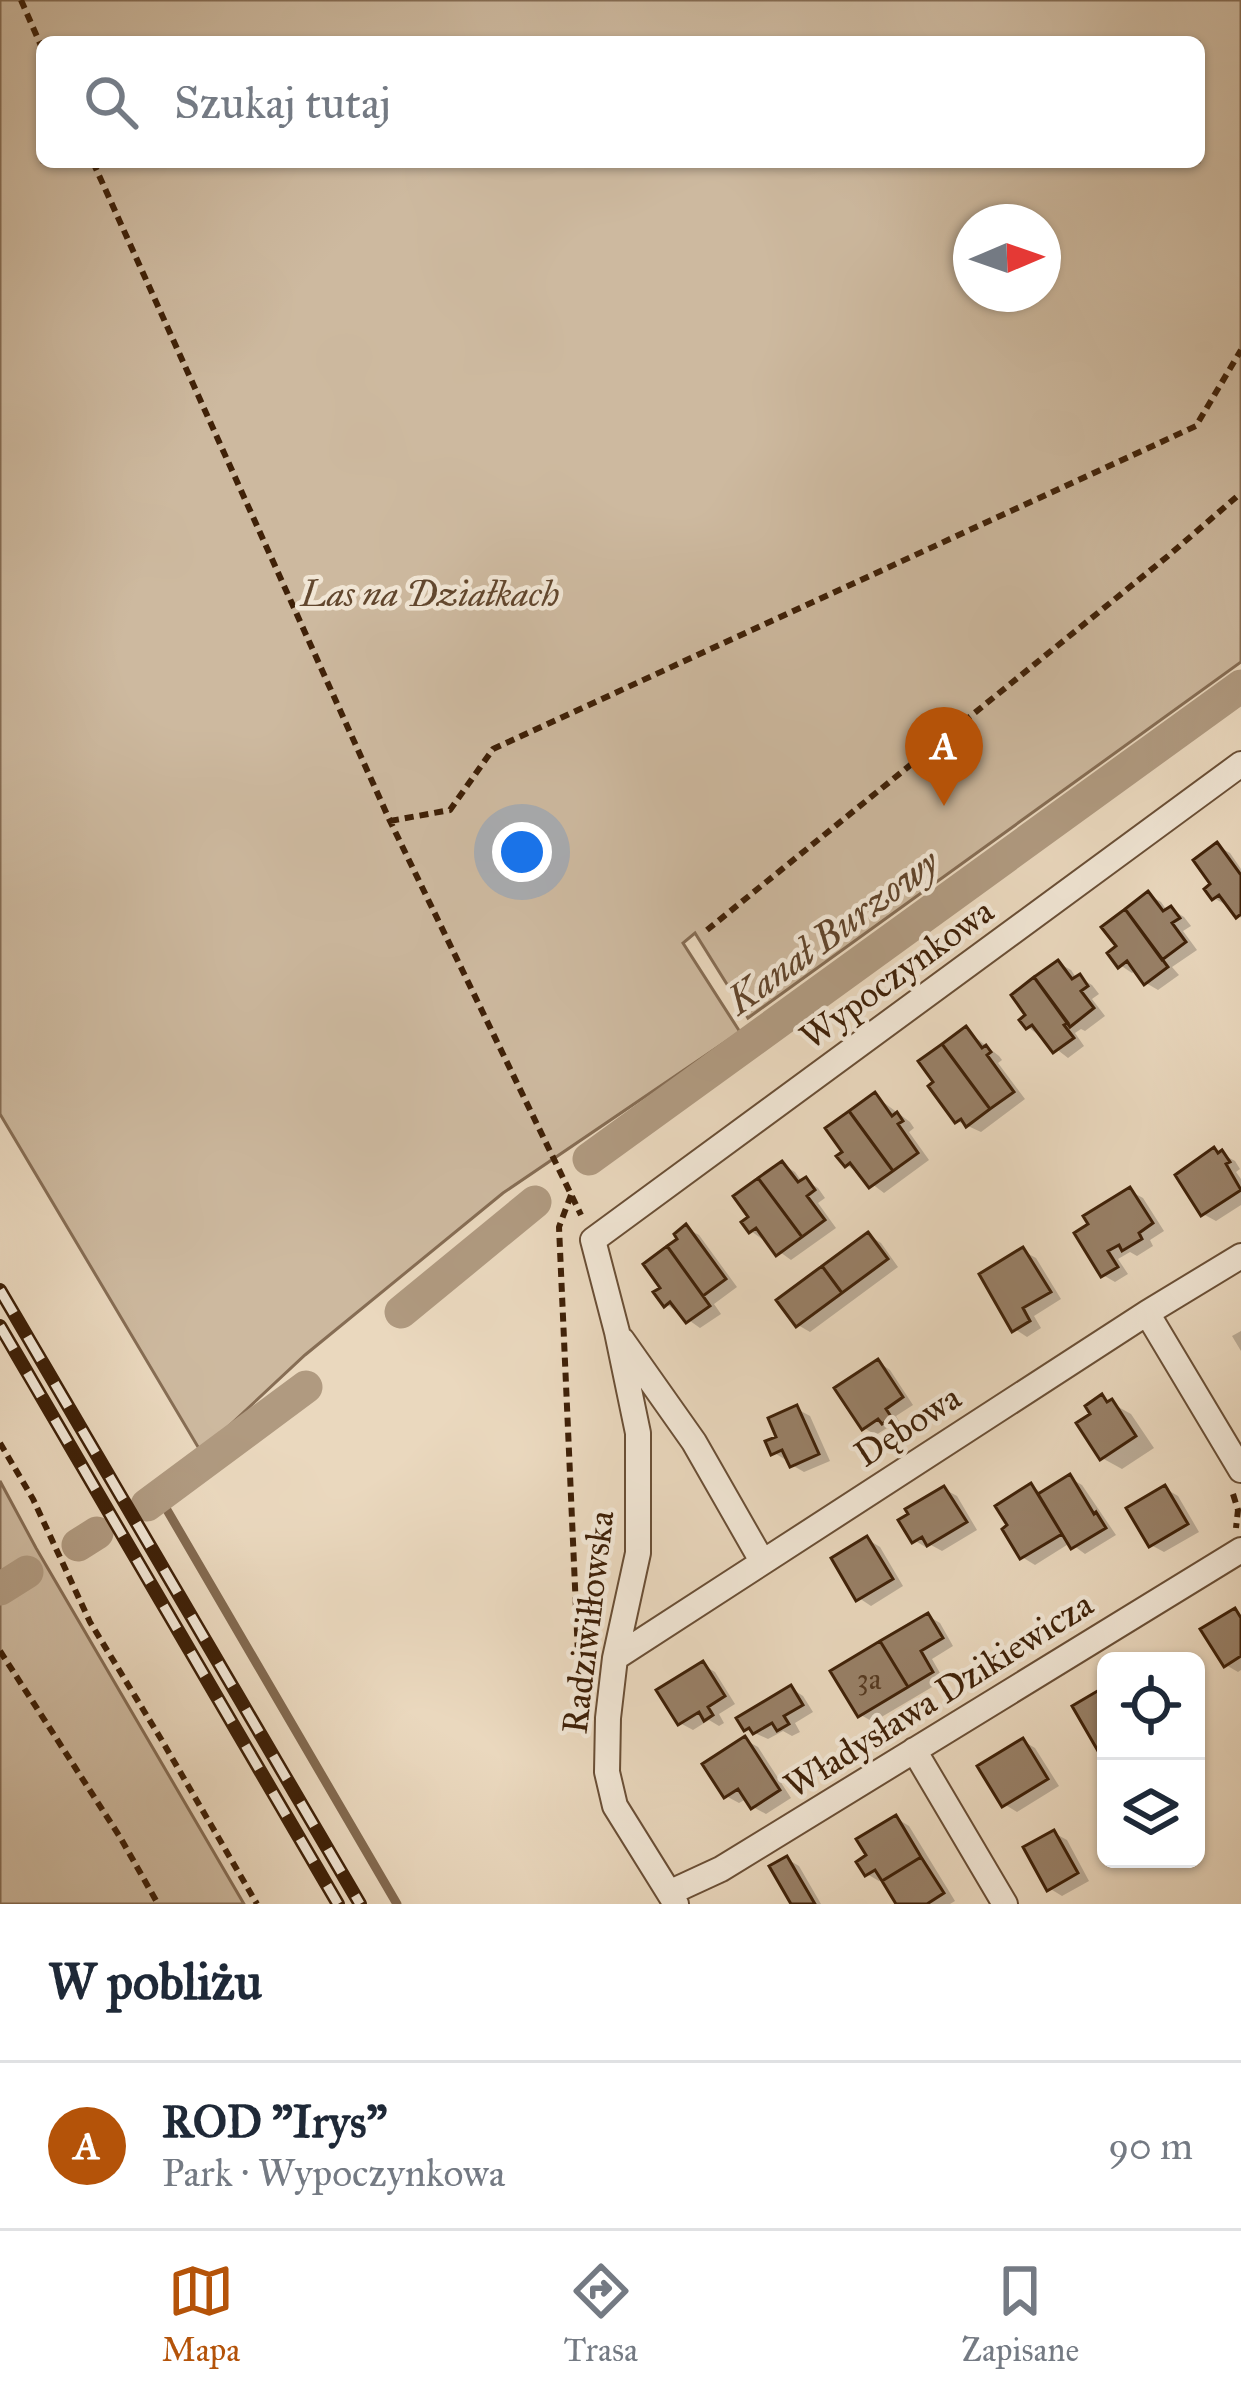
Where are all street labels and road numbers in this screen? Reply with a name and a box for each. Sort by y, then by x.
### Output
street label: Wypoczynkowa [791,888,1003,1059]
street label: Dębowa [846,1375,970,1476]
street label: Radziwiłłowska [552,1507,624,1736]
street label: Władysława Dzikiewicza [776,1582,1102,1808]

